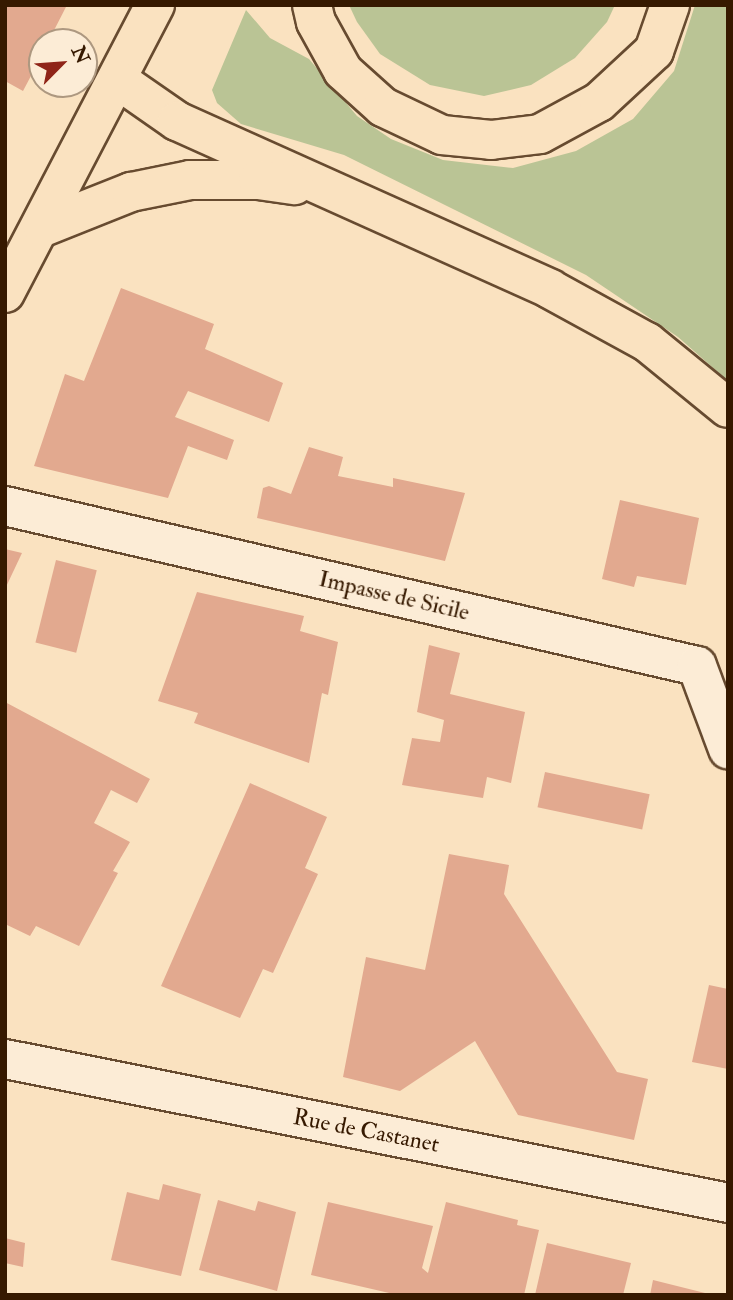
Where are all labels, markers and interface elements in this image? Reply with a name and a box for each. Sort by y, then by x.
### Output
north arrow [28,28,98,98]
text: N [66,42,95,68]
street label: Impasse de Sicile [316,565,472,627]
street label: Rue de Castanet [291,1103,441,1159]

